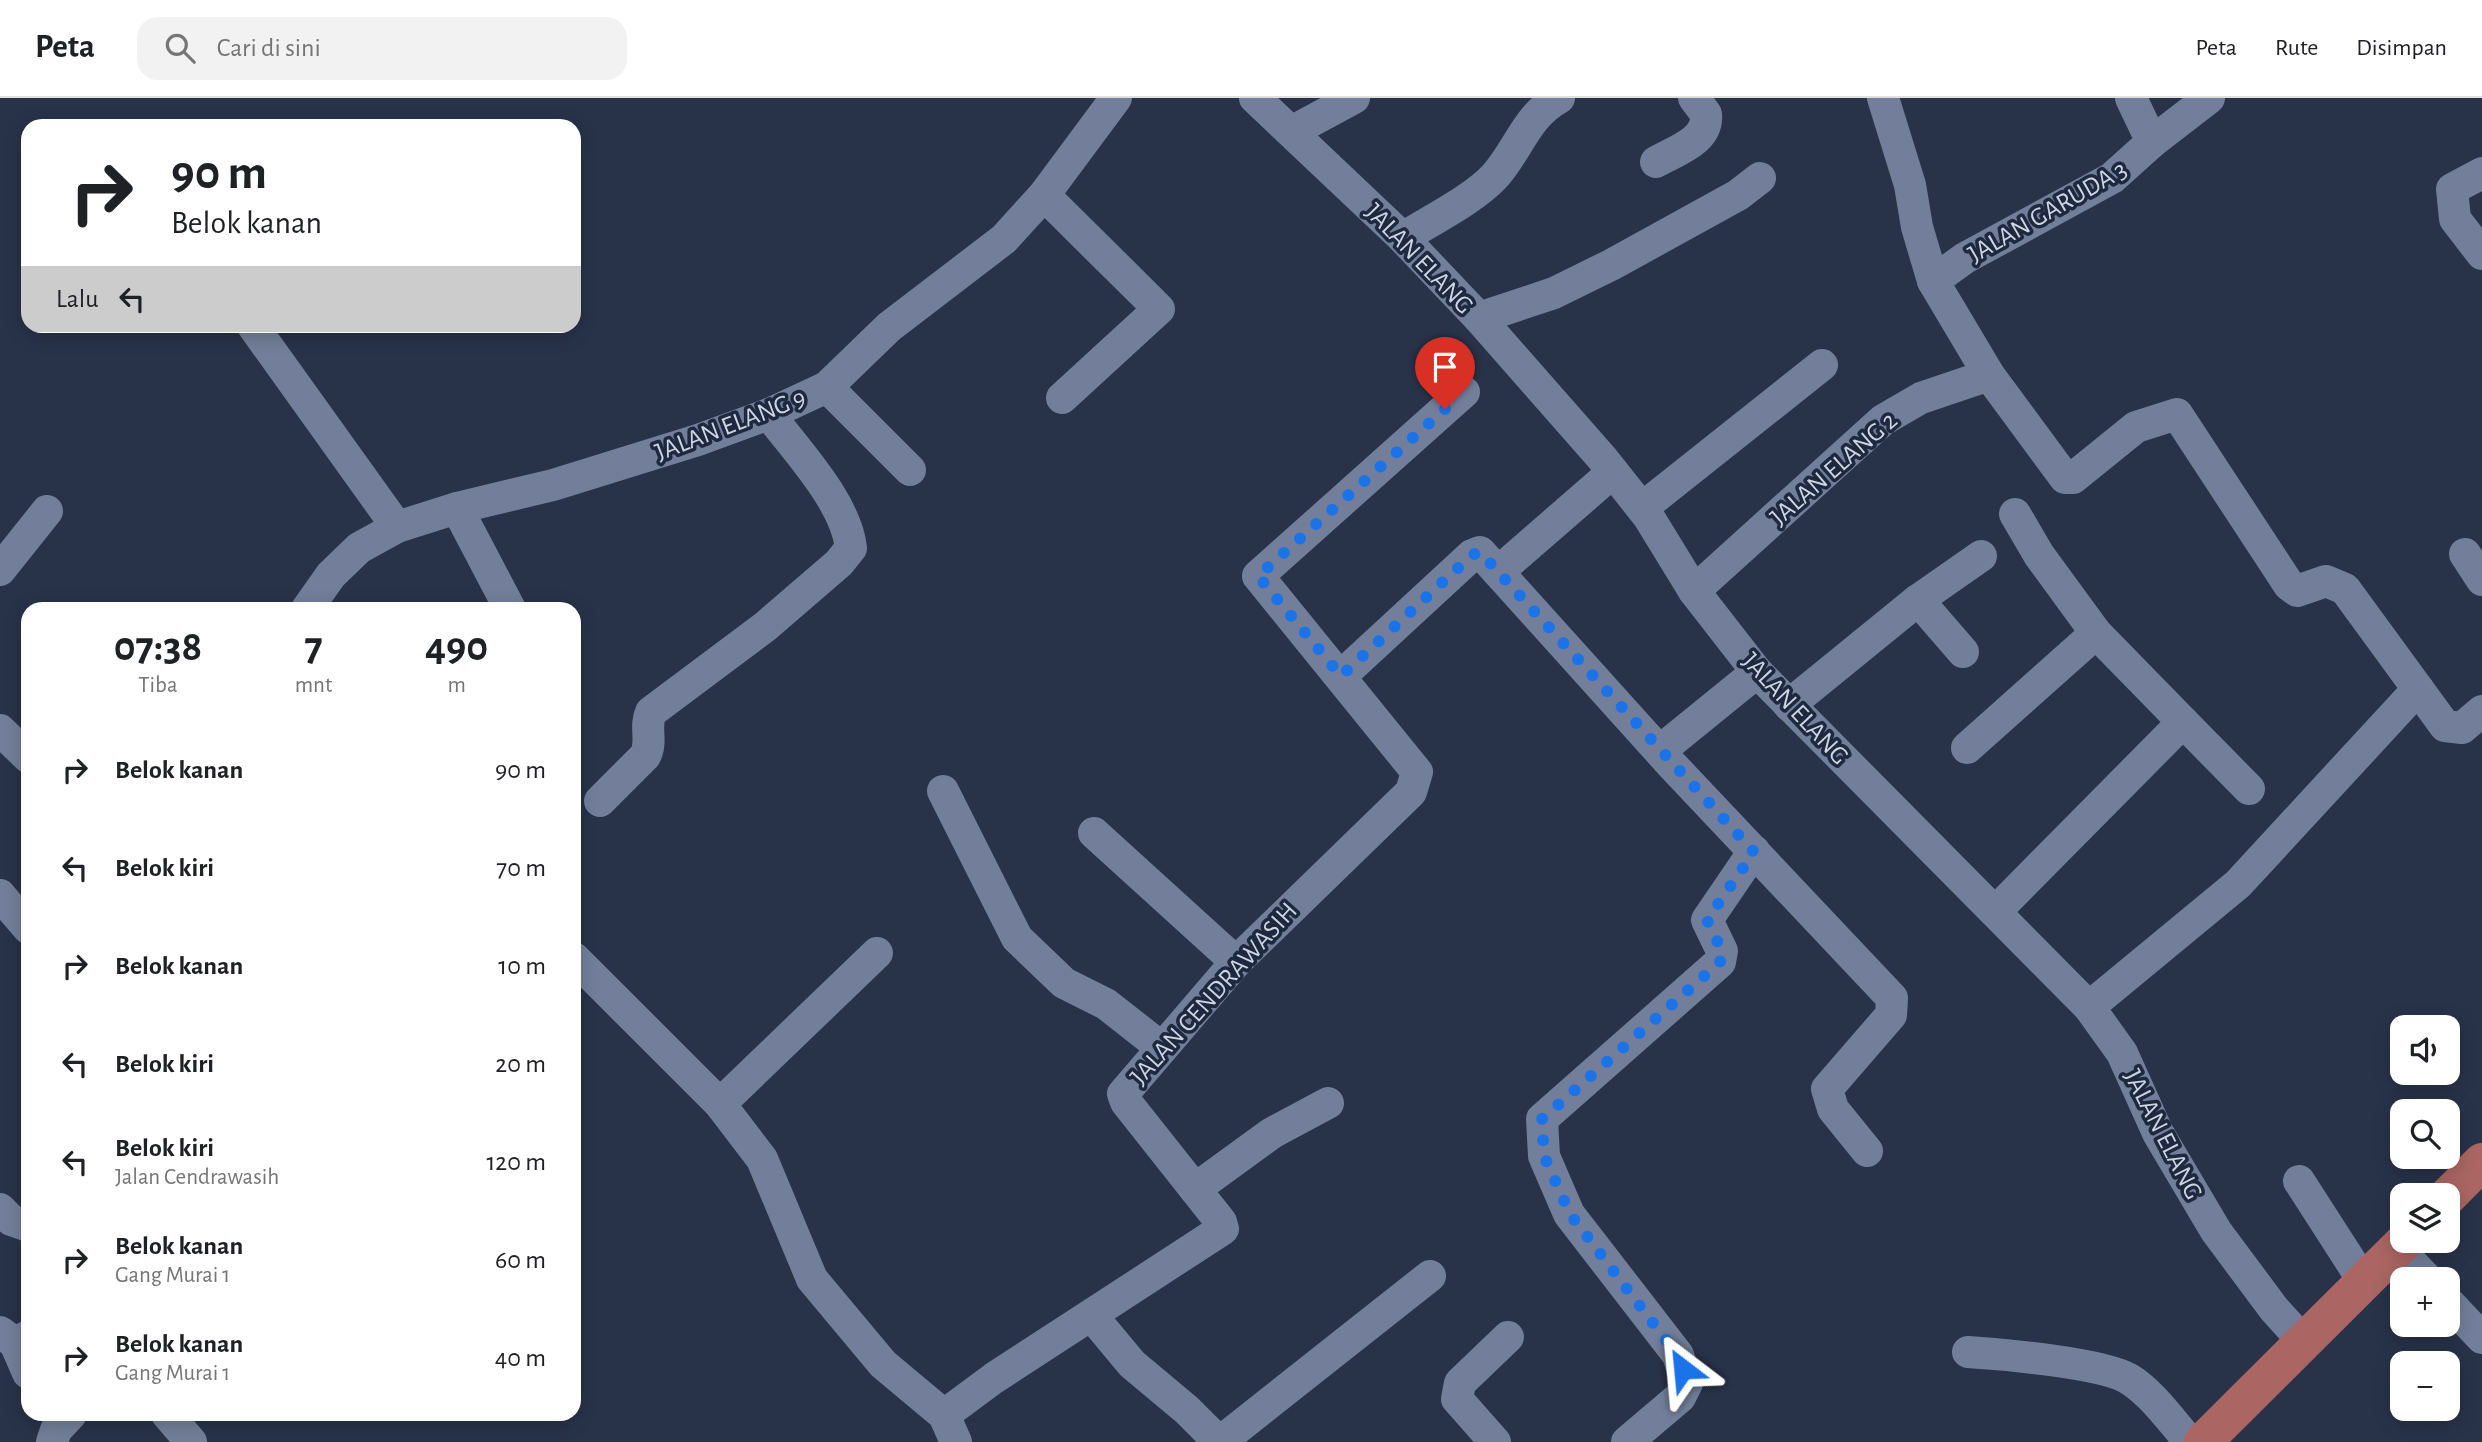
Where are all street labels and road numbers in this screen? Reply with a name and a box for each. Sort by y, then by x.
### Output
street label: JALAN GARUDA 3 [1964,156,2131,268]
street label: JALAN ELANG [1361,198,1478,319]
street label: JALAN ELANG 9 [652,384,809,466]
street label: JALAN ELANG 2 [1765,407,1902,531]
street label: JALAN ELANG [1737,648,1853,770]
street label: JALAN CENDRAWASIH [1125,898,1302,1090]
street label: JALAN ELANG [2119,1065,2207,1204]

